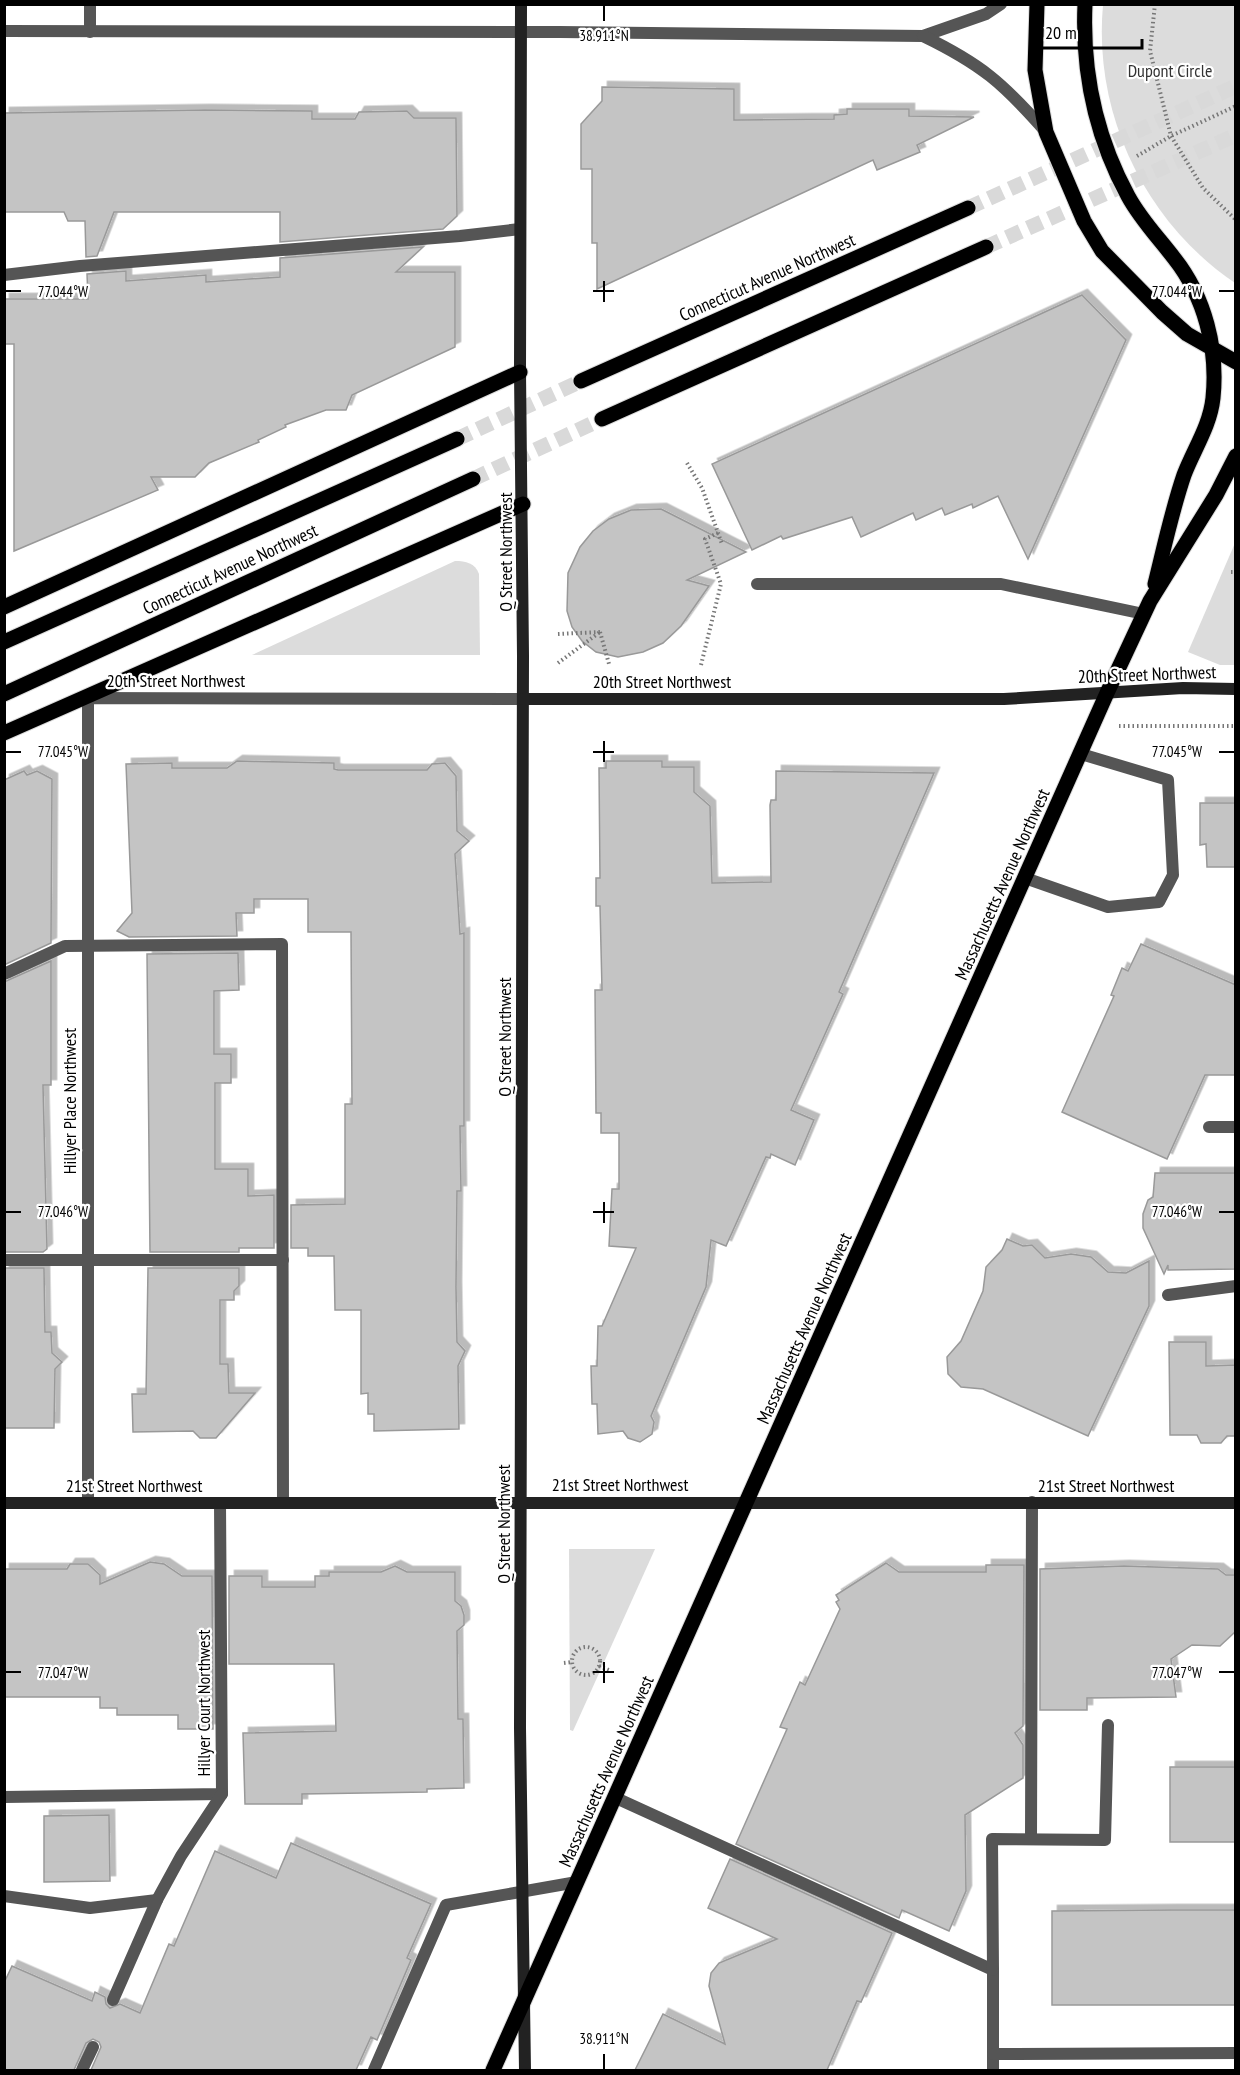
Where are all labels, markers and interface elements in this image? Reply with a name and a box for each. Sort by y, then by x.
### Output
scale bar [1036,12,1142,50]
text: 20 m [1045,21,1077,44]
text: 38.911°N [579,26,629,45]
park label: Dupont Circle [1128,59,1212,82]
street label: Connecticut Avenue Northwest [675,228,859,326]
text: 77.044°W [38,282,88,301]
text: 77.044°W [1152,282,1202,301]
street label: Q Street Northwest [494,492,517,612]
street label: Connecticut Avenue Northwest [139,518,321,620]
street label: 20th Street Northwest [1077,660,1217,688]
street label: 20th Street Northwest [107,669,245,692]
street label: 20th Street Northwest [593,670,731,693]
text: 77.045°W [38,742,88,761]
text: 77.045°W [1152,742,1202,761]
street label: Massachusetts Avenue Northwest [949,785,1055,983]
street label: Q Street Northwest [493,977,516,1097]
street label: Hillyer Place Northwest [58,1028,81,1174]
text: 77.046°W [38,1202,88,1221]
text: 77.046°W [1152,1202,1202,1221]
street label: Massachusetts Avenue Northwest [751,1229,857,1427]
street label: Q Street Northwest [492,1464,515,1584]
street label: 21st Street Northwest [552,1473,688,1496]
street label: 21st Street Northwest [66,1474,202,1497]
street label: 21st Street Northwest [1038,1474,1174,1497]
street label: Hillyer Court Northwest [192,1629,215,1776]
text: 77.047°W [38,1663,88,1682]
text: 77.047°W [1152,1663,1202,1682]
street label: Massachusetts Avenue Northwest [553,1672,659,1870]
text: 38.911°N [579,2029,629,2048]

